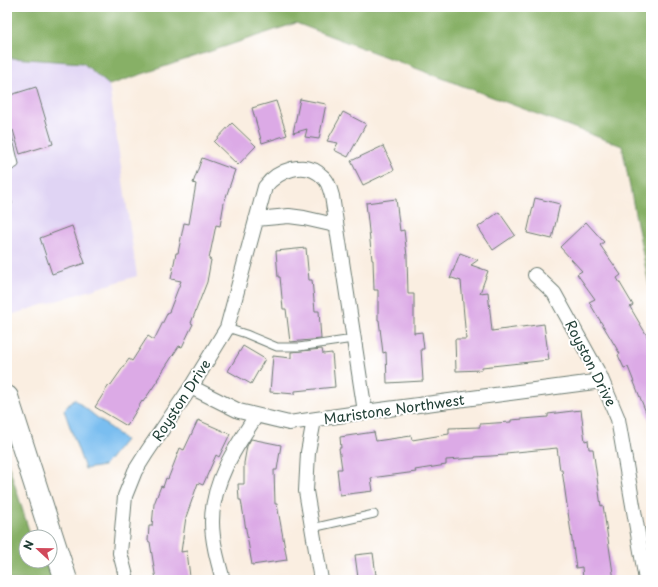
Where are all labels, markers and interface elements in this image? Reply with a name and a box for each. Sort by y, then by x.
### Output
street label: Royston Drive [560,316,622,410]
street label: Royston Drive [147,355,215,445]
street label: Maristone Northwest [322,389,466,429]
north arrow [18,529,58,569]
text: N [19,538,38,552]

